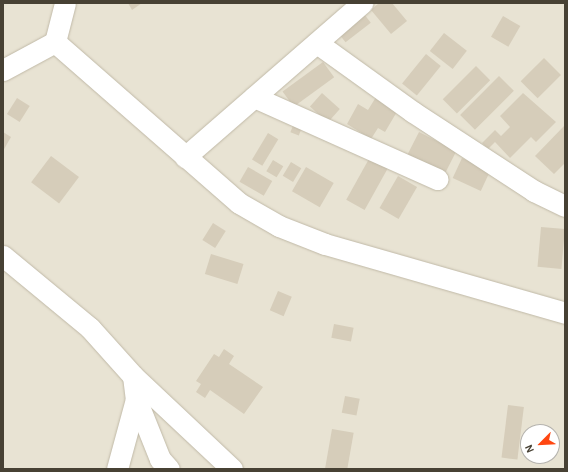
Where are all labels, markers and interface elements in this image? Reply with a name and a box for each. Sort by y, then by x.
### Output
north arrow [520,424,560,464]
text: N [523,443,536,454]

